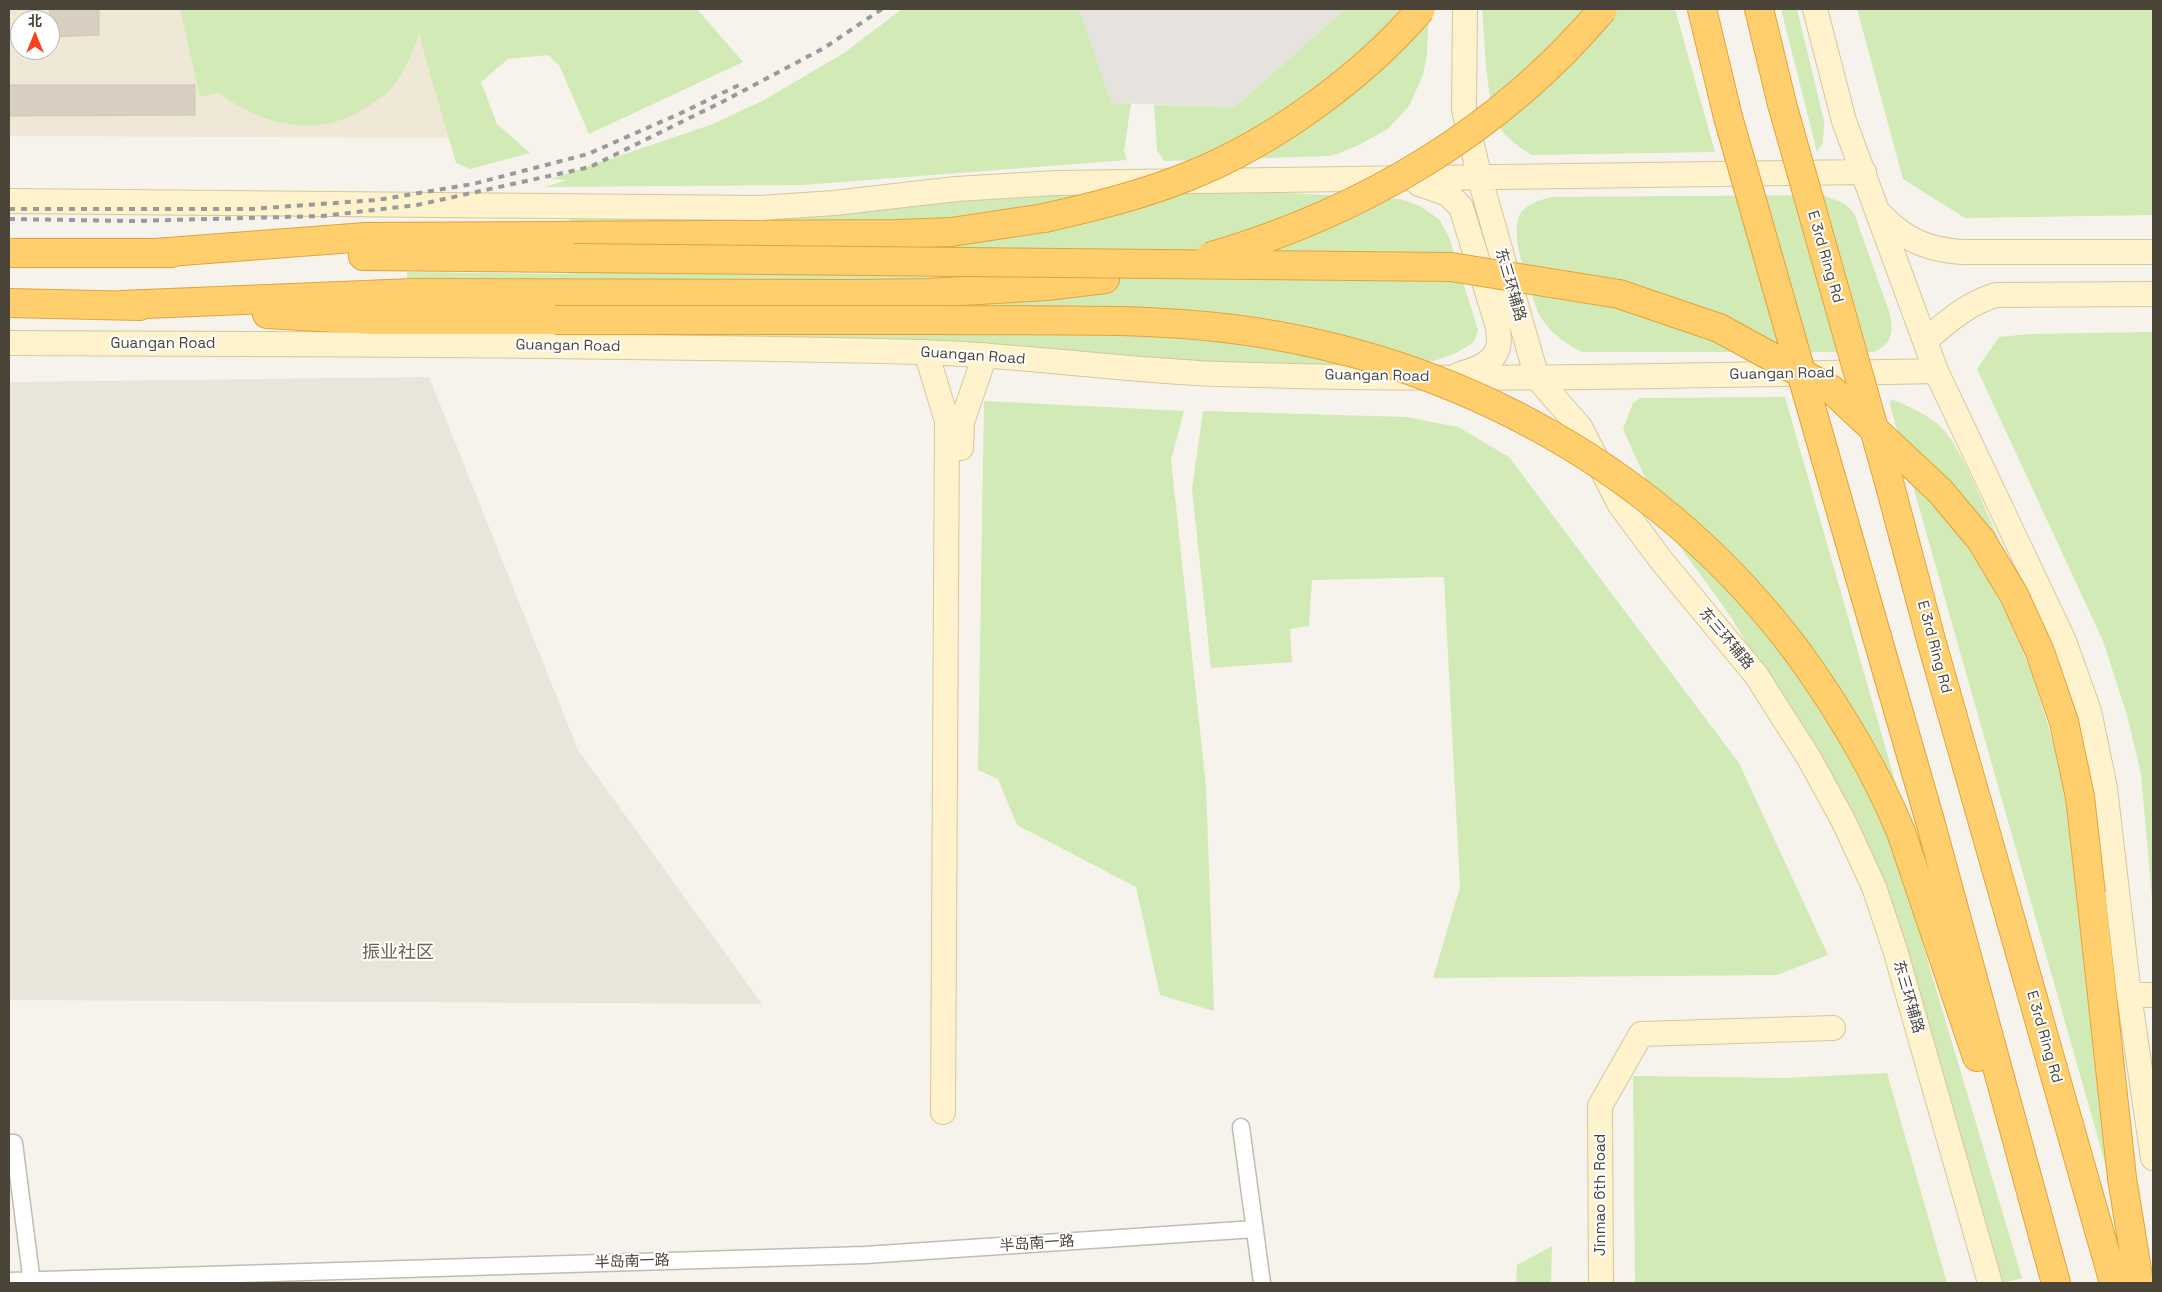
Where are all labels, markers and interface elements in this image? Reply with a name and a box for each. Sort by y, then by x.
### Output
north arrow [10,10,60,60]
text: 北 [28,12,42,30]
street label: E 3rd Ring Rd [1803,209,1847,305]
street label: 东三环辅路 [1491,246,1529,324]
street label: Guangan Road [110,335,216,353]
street label: Guangan Road [515,336,621,356]
street label: Guangan Road [920,343,1026,369]
street label: Guangan Road [1729,364,1835,384]
street label: Guangan Road [1324,366,1430,386]
street label: E 3rd Ring Rd [1913,599,1955,695]
street label: 东三环辅路 [1695,604,1757,674]
district label: 振业社区 [362,942,434,964]
street label: 东三环辅路 [1889,958,1927,1036]
street label: E 3rd Ring Rd [2022,989,2066,1085]
street label: Jinmao 6th Road [1592,1134,1610,1256]
street label: 半岛南一路 [999,1232,1075,1256]
street label: 半岛南一路 [594,1252,670,1272]

